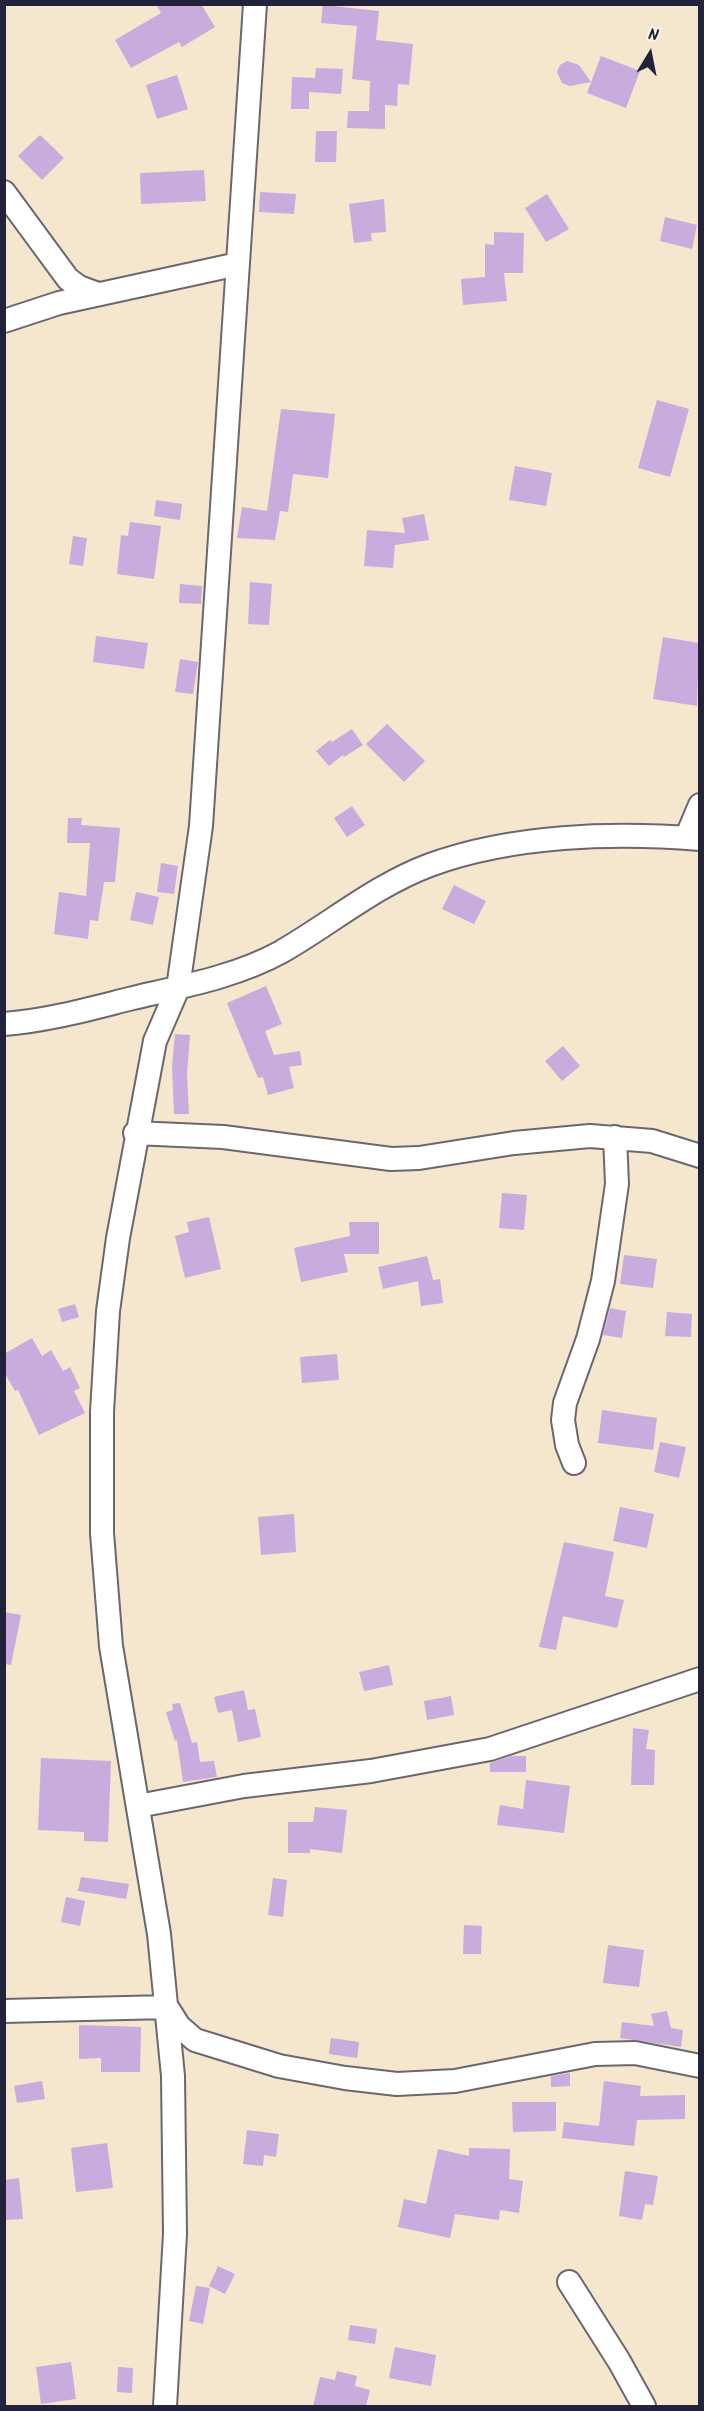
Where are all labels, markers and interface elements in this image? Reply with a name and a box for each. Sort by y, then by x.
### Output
text: N [646,23,660,49]
north arrow [620,24,680,84]

